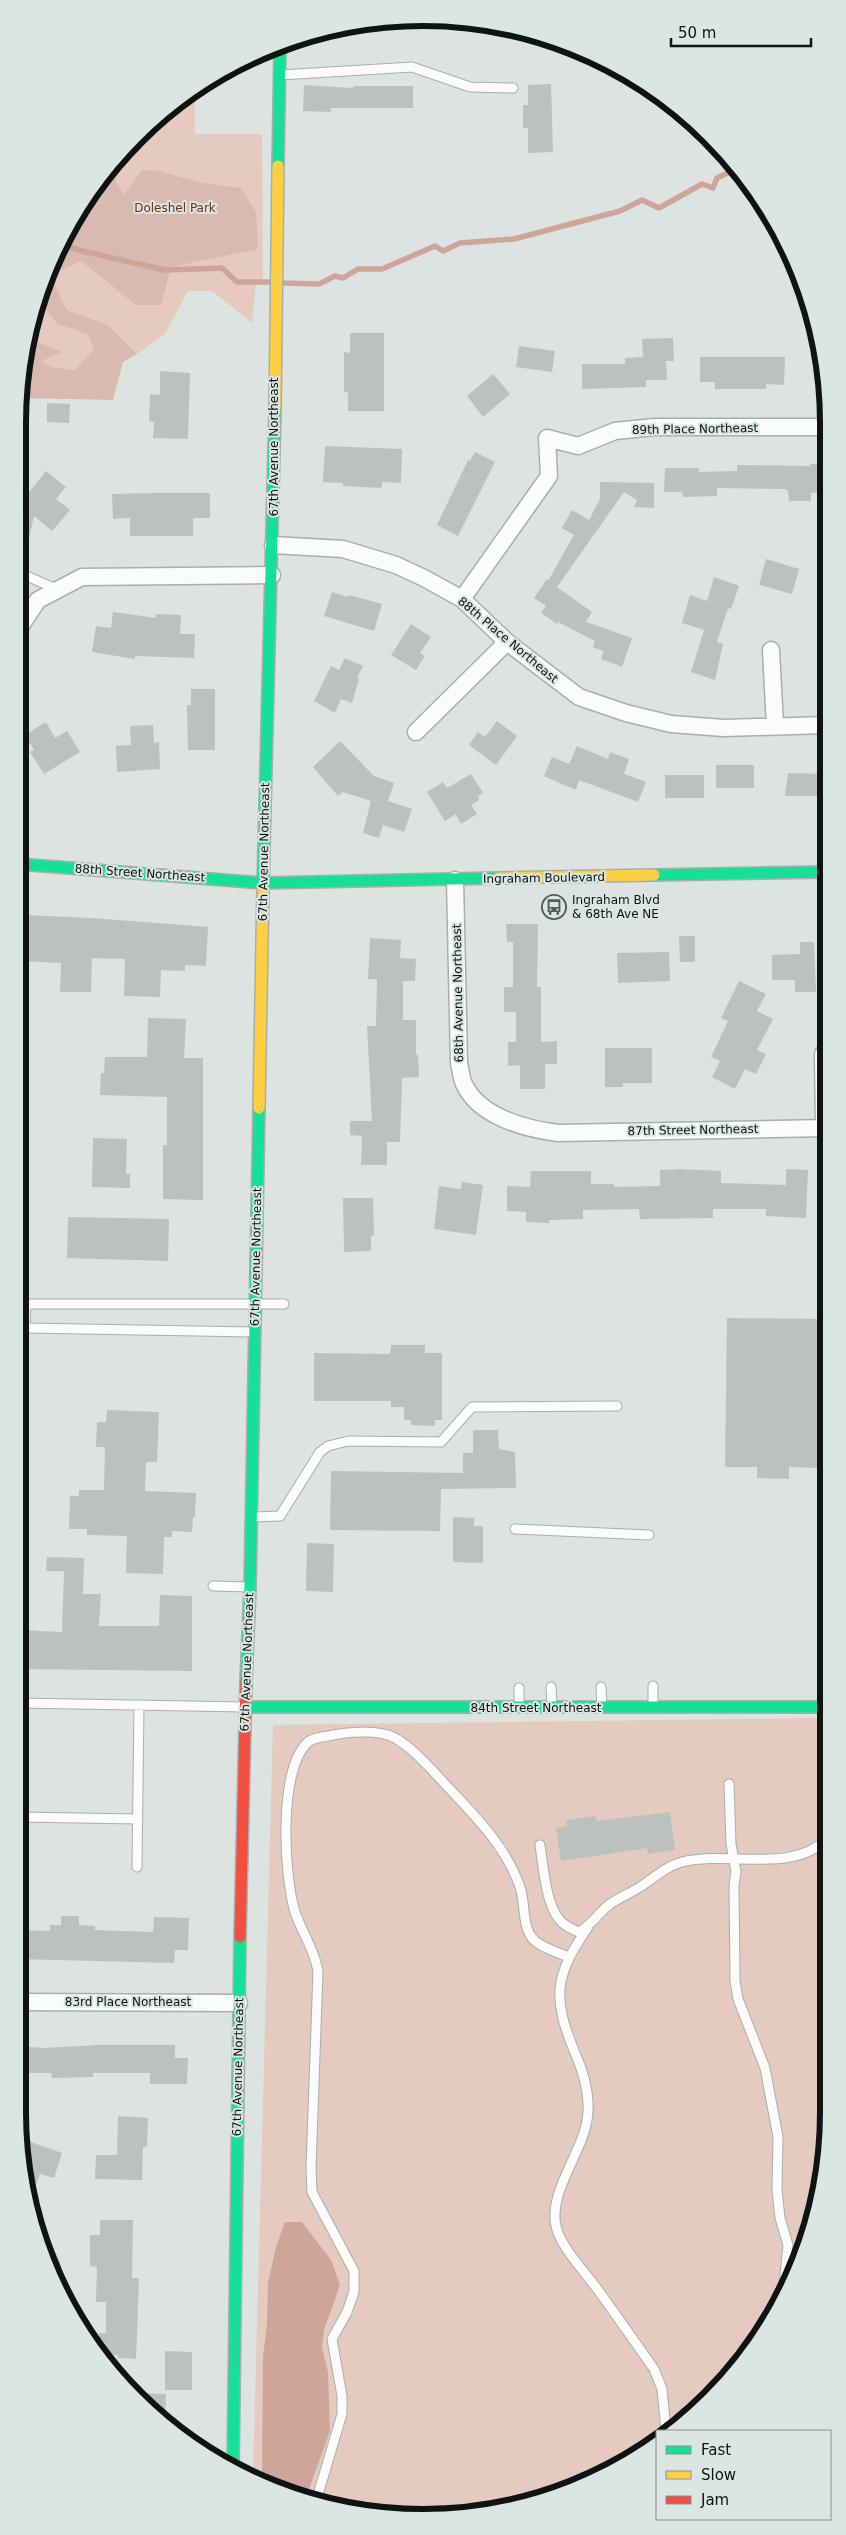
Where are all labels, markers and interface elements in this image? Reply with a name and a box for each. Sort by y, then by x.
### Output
scale bar [671,15,811,47]
text: 50 m [678,24,716,42]
park label: Doleshel Park [134,201,216,215]
street label: 67th Avenue Northeast [267,377,281,517]
street label: 89th Place Northeast [632,421,759,437]
street label: 88th Place Northeast [455,594,561,686]
street label: 67th Avenue Northeast [256,782,272,922]
street label: 88th Street Northeast [74,861,206,885]
street label: Ingraham Boulevard [483,870,605,886]
place label: Ingraham Blvd & 68th Ave NE [572,893,660,921]
bus stop icon: Ingraham Blvd & 68th Ave NE [541,894,567,920]
street label: 68th Avenue Northeast [450,923,466,1063]
street label: 87th Street Northeast [627,1122,759,1138]
street label: 67th Avenue Northeast [248,1187,264,1327]
street label: 67th Avenue Northeast [238,1592,256,1732]
street label: 84th Street Northeast [471,1701,602,1715]
street label: 83rd Place Northeast [65,1995,191,2009]
street label: 67th Avenue Northeast [230,1997,246,2137]
legend [656,2430,831,2520]
text: Fast [701,2441,731,2459]
text: Slow [701,2466,736,2484]
text: Jam [700,2491,729,2509]

